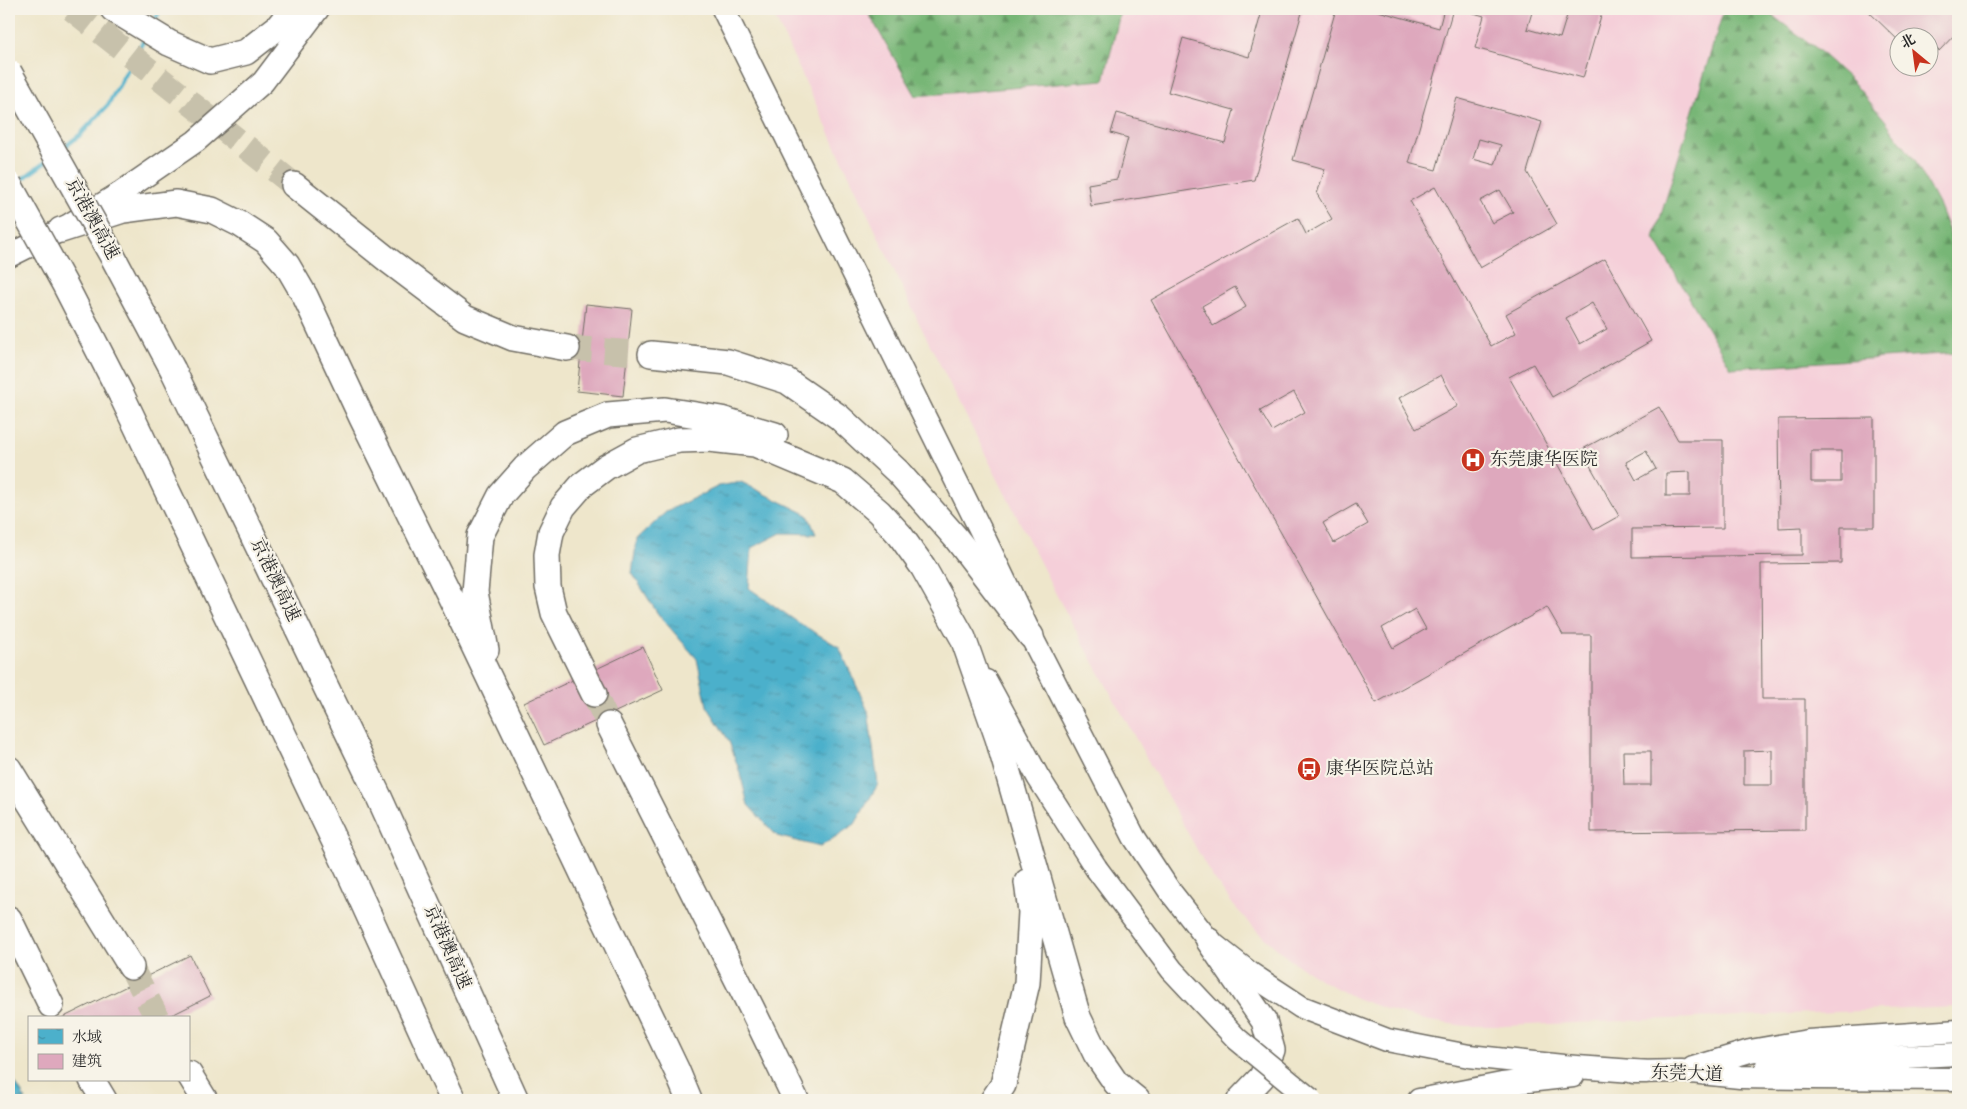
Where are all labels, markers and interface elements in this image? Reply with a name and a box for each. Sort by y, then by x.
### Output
north arrow [1890,28,1940,78]
text: 北 [1898,30,1919,53]
street label: 京港澳高速 [61,174,123,264]
hospital icon: 东莞康华医院 [1460,447,1486,473]
place label: 东莞康华医院 [1490,449,1598,471]
street label: 京港澳高速 [245,535,305,625]
bus stop icon: 康华医院总站 [1296,756,1322,782]
place label: 康华医院总站 [1326,758,1434,780]
street label: 京港澳高速 [419,901,475,993]
legend [28,1016,190,1082]
text: 水域 [72,1028,102,1047]
text: 建筑 [72,1052,102,1071]
street label: 东莞大道 [1651,1062,1723,1086]

